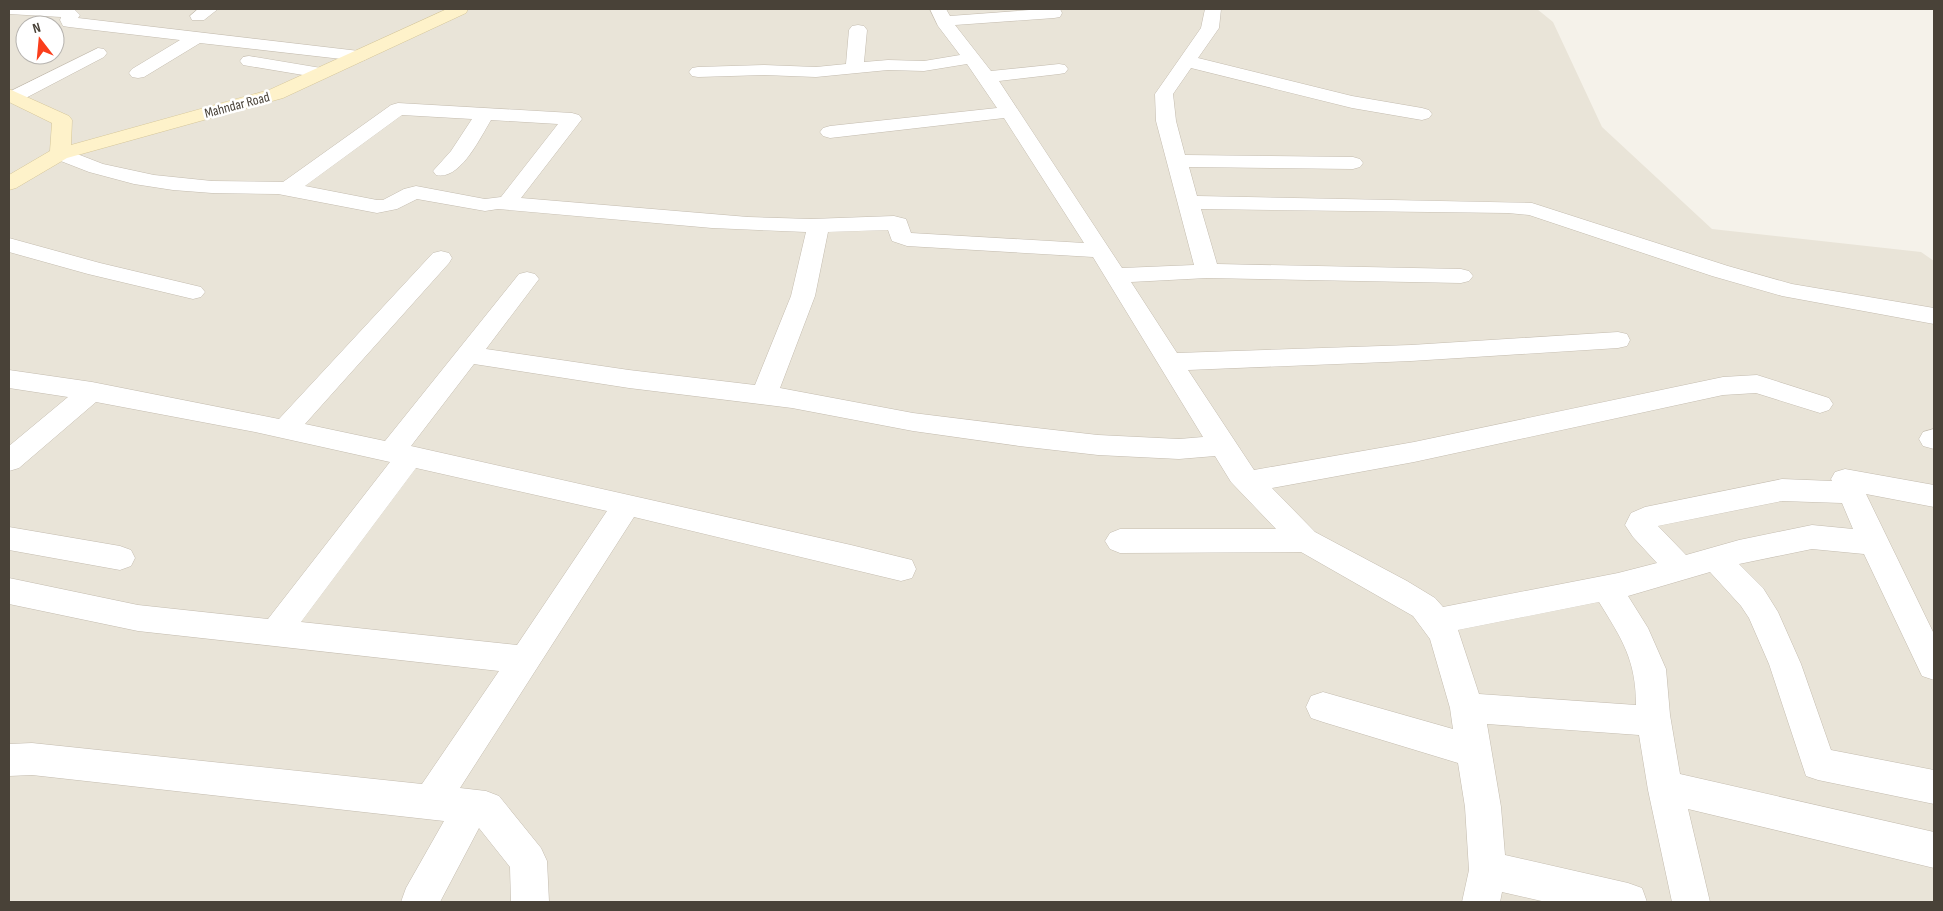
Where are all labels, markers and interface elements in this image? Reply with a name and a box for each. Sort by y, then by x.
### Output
north arrow [15,15,65,65]
text: N [31,19,42,37]
street label: Mahndar Road [203,88,271,122]

